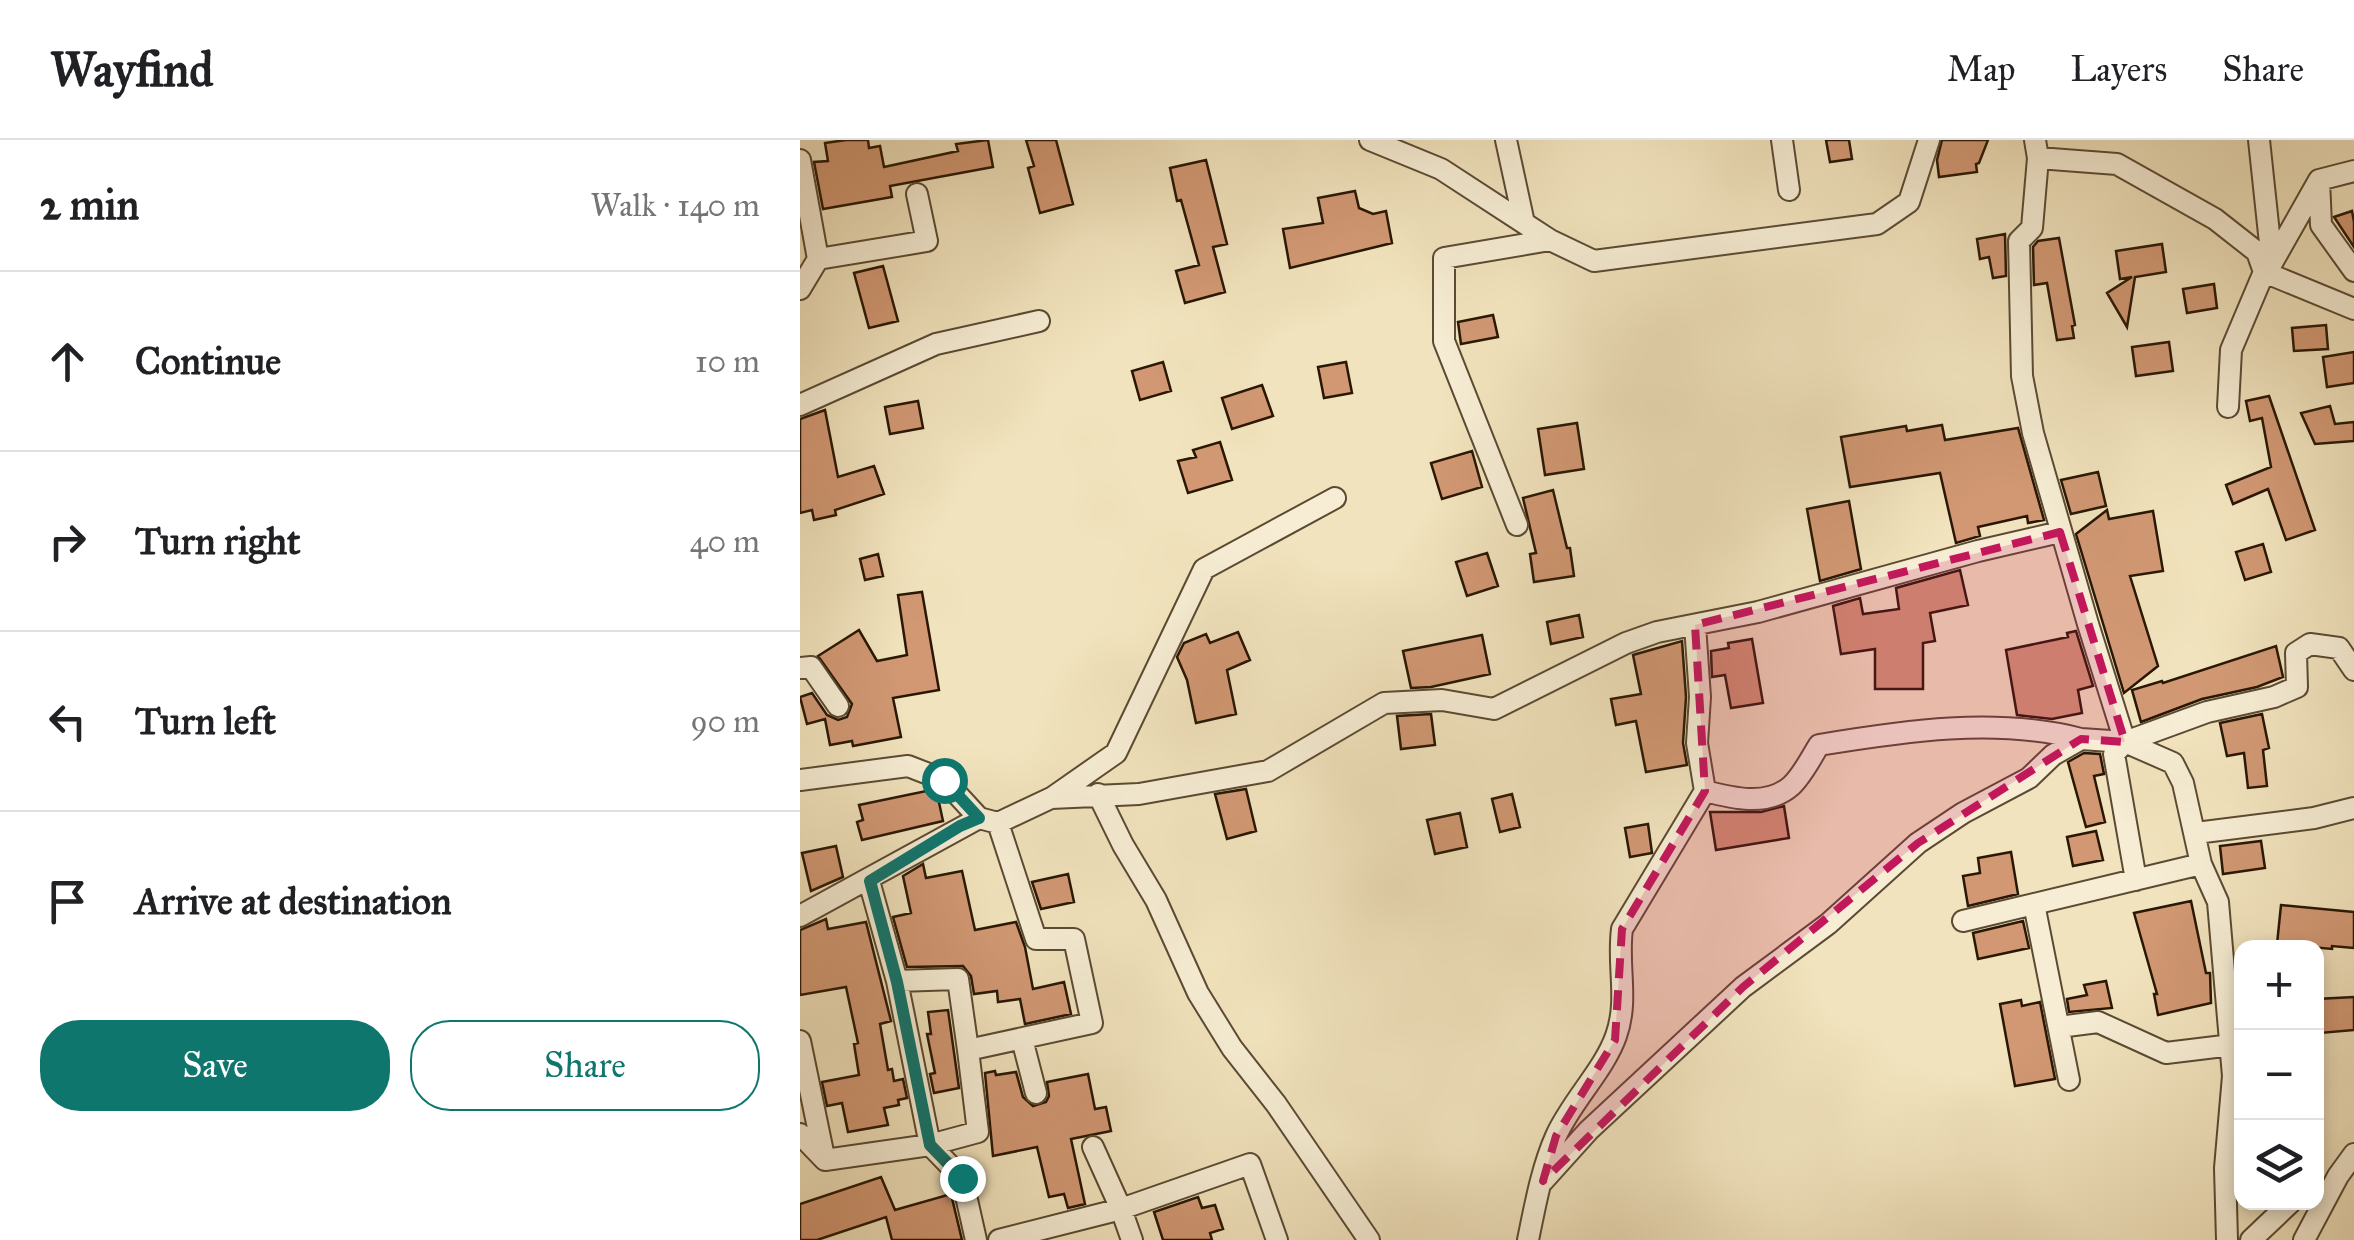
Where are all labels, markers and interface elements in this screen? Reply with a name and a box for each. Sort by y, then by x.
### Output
text: Wayfind [50,40,213,99]
text: Map [1947,48,2015,91]
text: Layers [2070,48,2167,91]
text: Share [2222,48,2304,91]
text: 2 min [40,179,139,231]
text: Walk · 140 m [590,186,760,225]
icon: ahead [40,334,95,389]
text: Continue [135,338,281,384]
text: 10 m [695,342,760,381]
icon: right [40,514,95,569]
text: Turn right [135,518,301,564]
text: 40 m [690,522,760,561]
icon: left [40,694,95,749]
text: Turn left [135,698,276,744]
text: 90 m [690,702,760,741]
route start [922,758,968,804]
icon: arrive [40,874,95,929]
text: Arrive at destination [135,878,452,924]
map controls [2234,940,2324,1210]
button: + [2234,940,2324,1030]
button: Save [40,1020,390,1111]
button: Share [410,1020,760,1111]
button: − [2234,1030,2324,1120]
button: layers [2234,1120,2324,1210]
route end [940,1156,986,1202]

